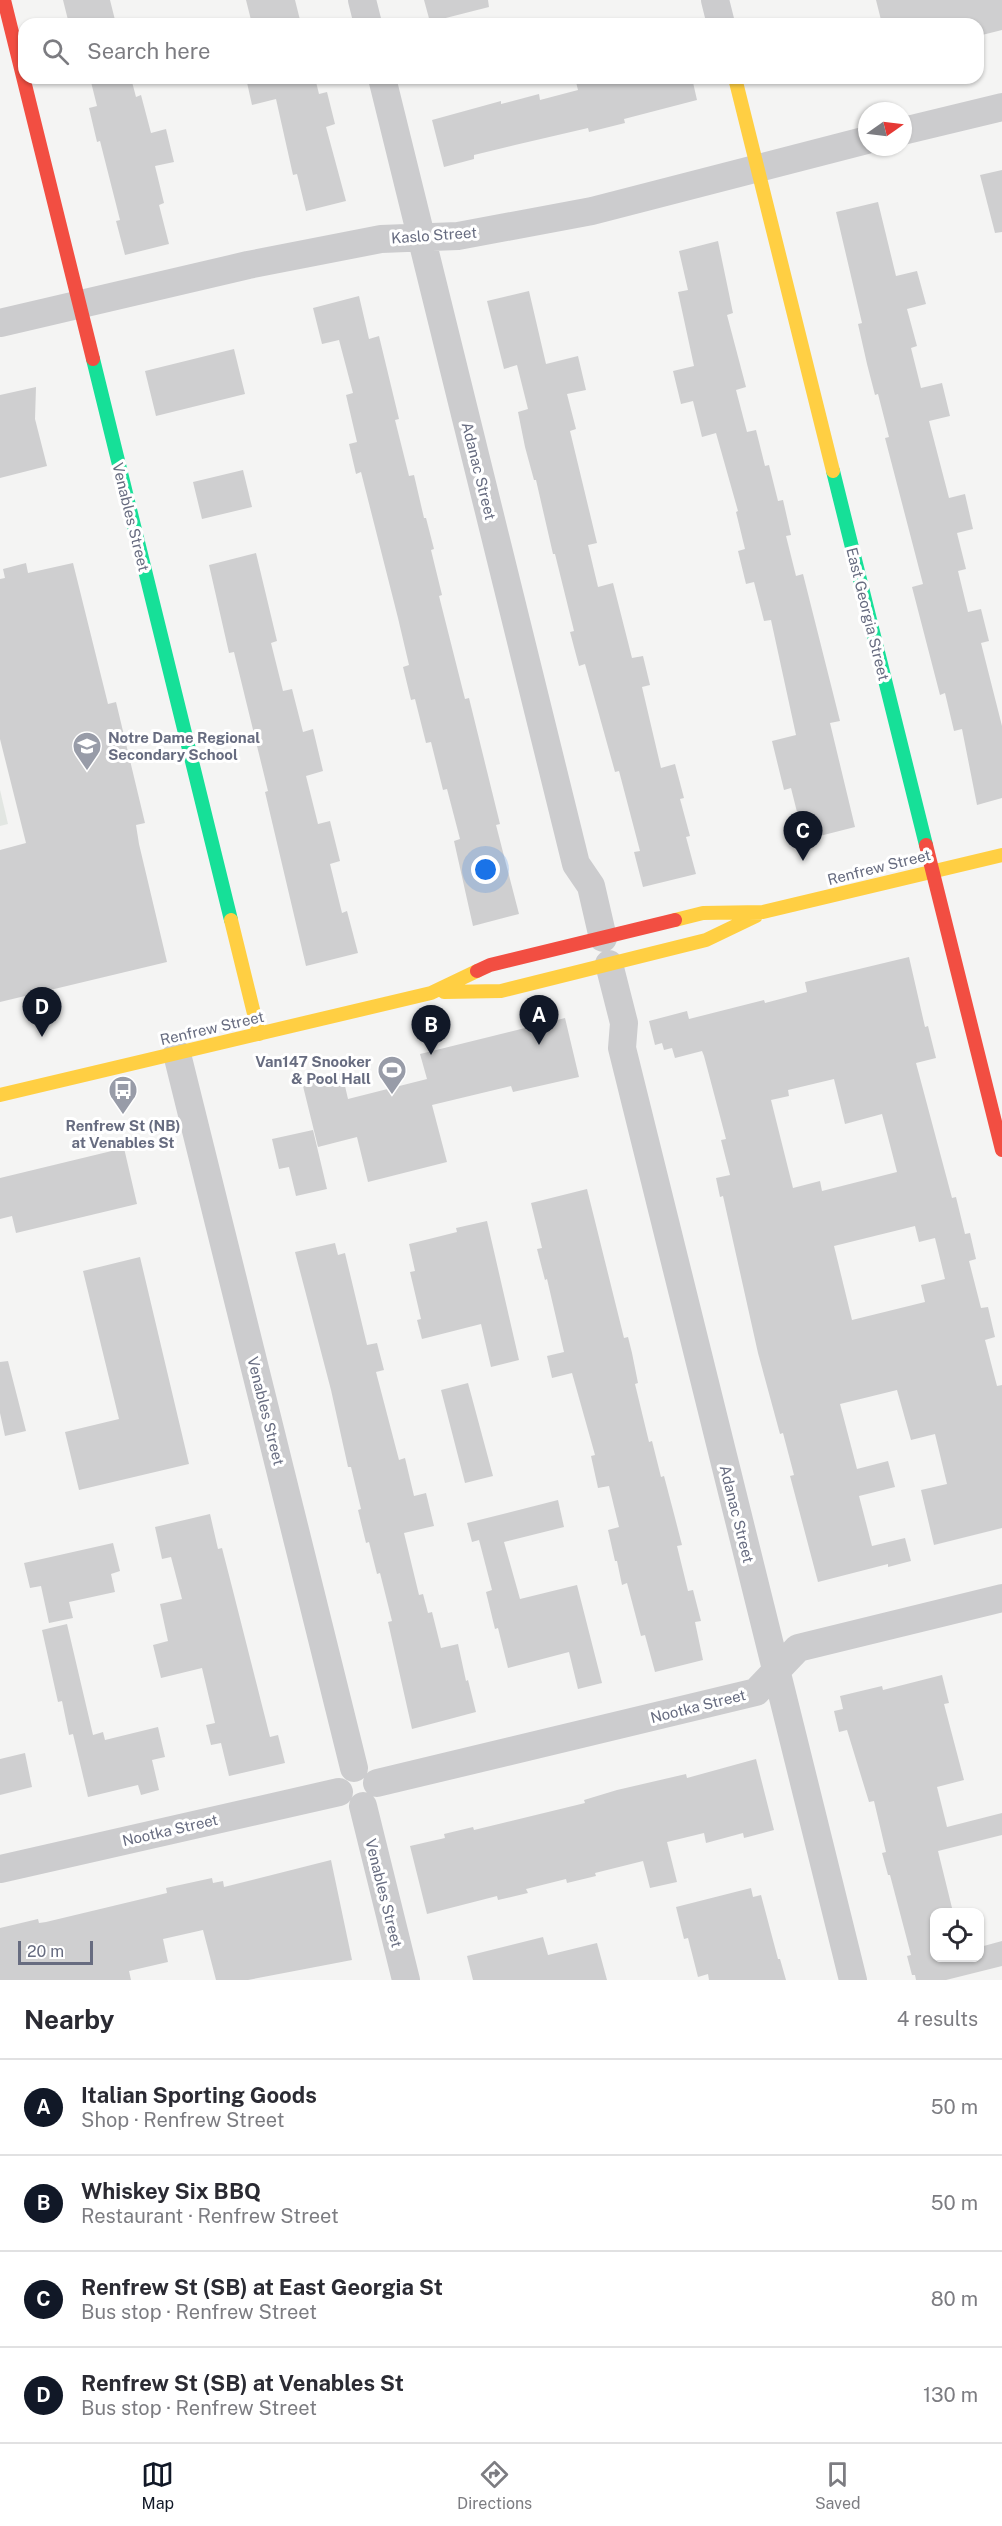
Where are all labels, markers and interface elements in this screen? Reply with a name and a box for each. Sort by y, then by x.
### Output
search box [18,18,984,84]
icon: search [39,35,72,68]
text: Search here [87,38,211,64]
north arrow [858,102,912,156]
street label: Kaslo Street [391,224,478,246]
street label: Adanac Street [459,420,499,522]
street label: Venables Street [109,461,153,573]
street label: East Georgia Street [843,546,893,683]
place label: Notre Dame Regional Secondary School [108,729,260,763]
school or university icon: Notre Dame Regional Secondary School [71,730,103,772]
pin: C [784,812,822,861]
street label: Renfrew Street [826,846,933,888]
your location [471,855,500,884]
pin: D [22,988,62,1037]
pin: A [520,996,558,1045]
pin: B [412,1006,450,1055]
street label: Renfrew Street [158,1008,266,1048]
place label: Van147 Snooker & Pool Hall [255,1053,371,1087]
sports icon: Van147 Snooker & Pool Hall [376,1054,408,1096]
bus stop icon: Renfrew St (NB) at Venables St [107,1074,139,1116]
place label: Renfrew St (NB) at Venables St [65,1117,181,1151]
street label: Venables Street [244,1355,288,1467]
street label: Adanac Street [717,1463,757,1565]
street label: Nootka Street [649,1686,748,1726]
street label: Nootka Street [121,1811,220,1849]
street label: Venables Street [362,1837,406,1949]
map controls [930,1908,984,1962]
button: locate [930,1908,984,1962]
scale bar [18,1938,93,1966]
text: 20 m [27,1942,64,1961]
text: Nearby [24,2004,114,2035]
text: 4 results [897,2007,978,2031]
text: Italian Sporting Goods [81,2082,317,2108]
text: A [36,2095,51,2119]
text: 50 m [931,2095,978,2119]
text: Shop · Renfrew Street [81,2108,285,2132]
text: Whiskey Six BBQ [81,2178,261,2204]
text: B [37,2191,50,2215]
text: 50 m [931,2191,978,2215]
text: Restaurant · Renfrew Street [81,2204,339,2228]
text: Renfrew St (SB) at East Georgia St [81,2274,443,2300]
text: C [36,2287,51,2311]
text: 80 m [931,2287,978,2311]
text: Bus stop · Renfrew Street [81,2300,317,2324]
text: Renfrew St (SB) at Venables St [81,2370,404,2396]
text: D [36,2383,51,2407]
text: 130 m [923,2383,978,2407]
text: Bus stop · Renfrew Street [81,2396,317,2420]
tab: Map [141,2458,174,2513]
tab: Directions [457,2458,532,2513]
tab: Saved [815,2458,861,2513]

